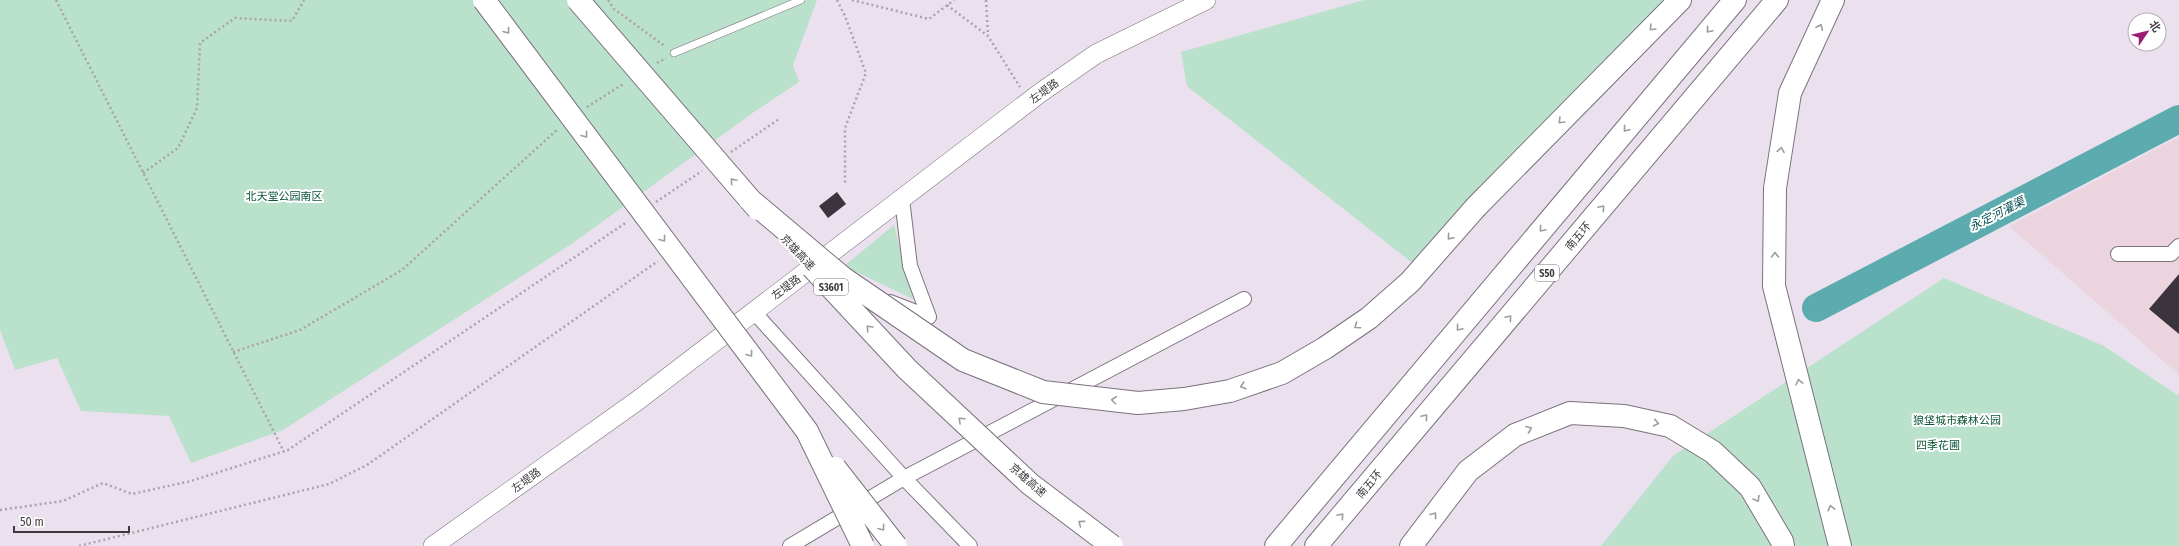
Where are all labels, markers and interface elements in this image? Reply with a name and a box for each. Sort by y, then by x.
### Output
north arrow [2127,12,2167,52]
text: 北 [2146,18,2163,35]
one-way arrow [1650,23,1657,31]
one-way arrow [1815,24,1823,31]
one-way arrow [1707,25,1714,32]
one-way arrow [502,27,509,34]
street label: 左堤路 [1027,76,1061,106]
one-way arrow [1558,116,1566,123]
one-way arrow [1623,125,1630,132]
one-way arrow [580,131,587,138]
one-way arrow [1776,147,1785,153]
one-way arrow [731,178,738,186]
park label: 北天堂公园南区 [246,190,323,203]
water label: 永定河灌渠 [1967,193,2029,234]
one-way arrow [1597,205,1604,212]
street label: 南五环 [1563,220,1594,253]
one-way arrow [1540,224,1547,232]
street label: 京雄高速 [778,232,817,273]
one-way arrow [1448,232,1455,239]
one-way arrow [658,235,665,242]
one-way arrow [1771,252,1779,258]
road number: S50 [1535,265,1559,281]
street label: 左堤路 [769,272,803,303]
road number: S3601 [814,279,848,295]
one-way arrow [1504,315,1511,322]
one-way arrow [1354,321,1361,329]
one-way arrow [1456,324,1463,331]
one-way arrow [866,325,874,333]
one-way arrow [745,350,752,357]
one-way arrow [1795,379,1804,386]
one-way arrow [1239,382,1246,390]
one-way arrow [1111,396,1118,405]
one-way arrow [1421,414,1428,422]
park label: 狼垡城市森林公园 [1913,414,2001,427]
one-way arrow [958,417,966,425]
one-way arrow [1653,418,1659,426]
one-way arrow [1526,426,1533,434]
park label: 四季花圃 [1916,439,1960,452]
street label: 京雄高速 [1007,461,1049,500]
street label: 左堤路 [509,465,543,495]
street label: 南五环 [1354,468,1385,501]
one-way arrow [1752,495,1760,502]
one-way arrow [1827,505,1836,512]
scale bar [14,508,129,534]
one-way arrow [1430,512,1437,519]
one-way arrow [1337,514,1344,521]
text: 50 m [20,515,44,529]
one-way arrow [1078,520,1085,527]
one-way arrow [877,523,884,530]

